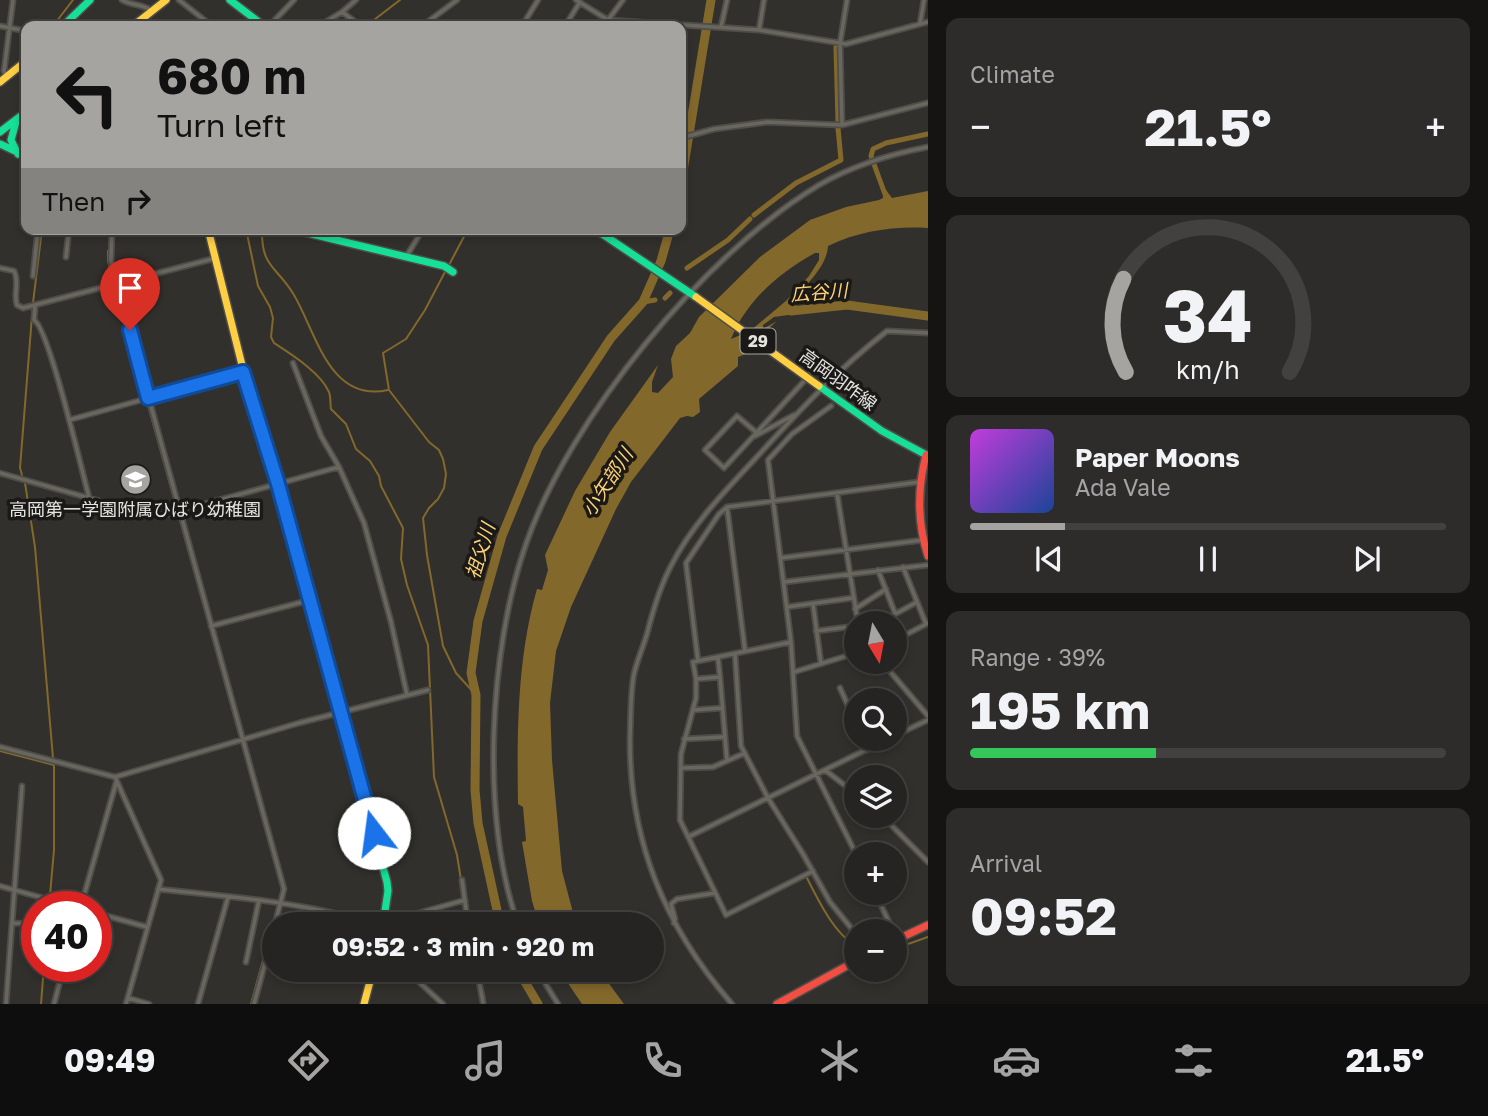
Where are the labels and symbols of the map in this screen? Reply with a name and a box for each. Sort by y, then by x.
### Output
pin [100,258,160,330]
water label: 広谷川 [790,278,850,305]
road number: 29 [740,328,776,354]
street label: 高岡羽咋線 [796,344,881,415]
water label: 小矢部川 [576,442,638,520]
school or university icon: 高岡第一学園附属ひばり幼稚園 [118,462,152,496]
place label: 高岡第一学園附属ひばり幼稚園 [9,498,261,520]
water label: 祖父川 [460,518,499,581]
north arrow [844,611,906,674]
position arrow [337,796,411,870]
speed limit sign: 40 [21,891,112,982]

